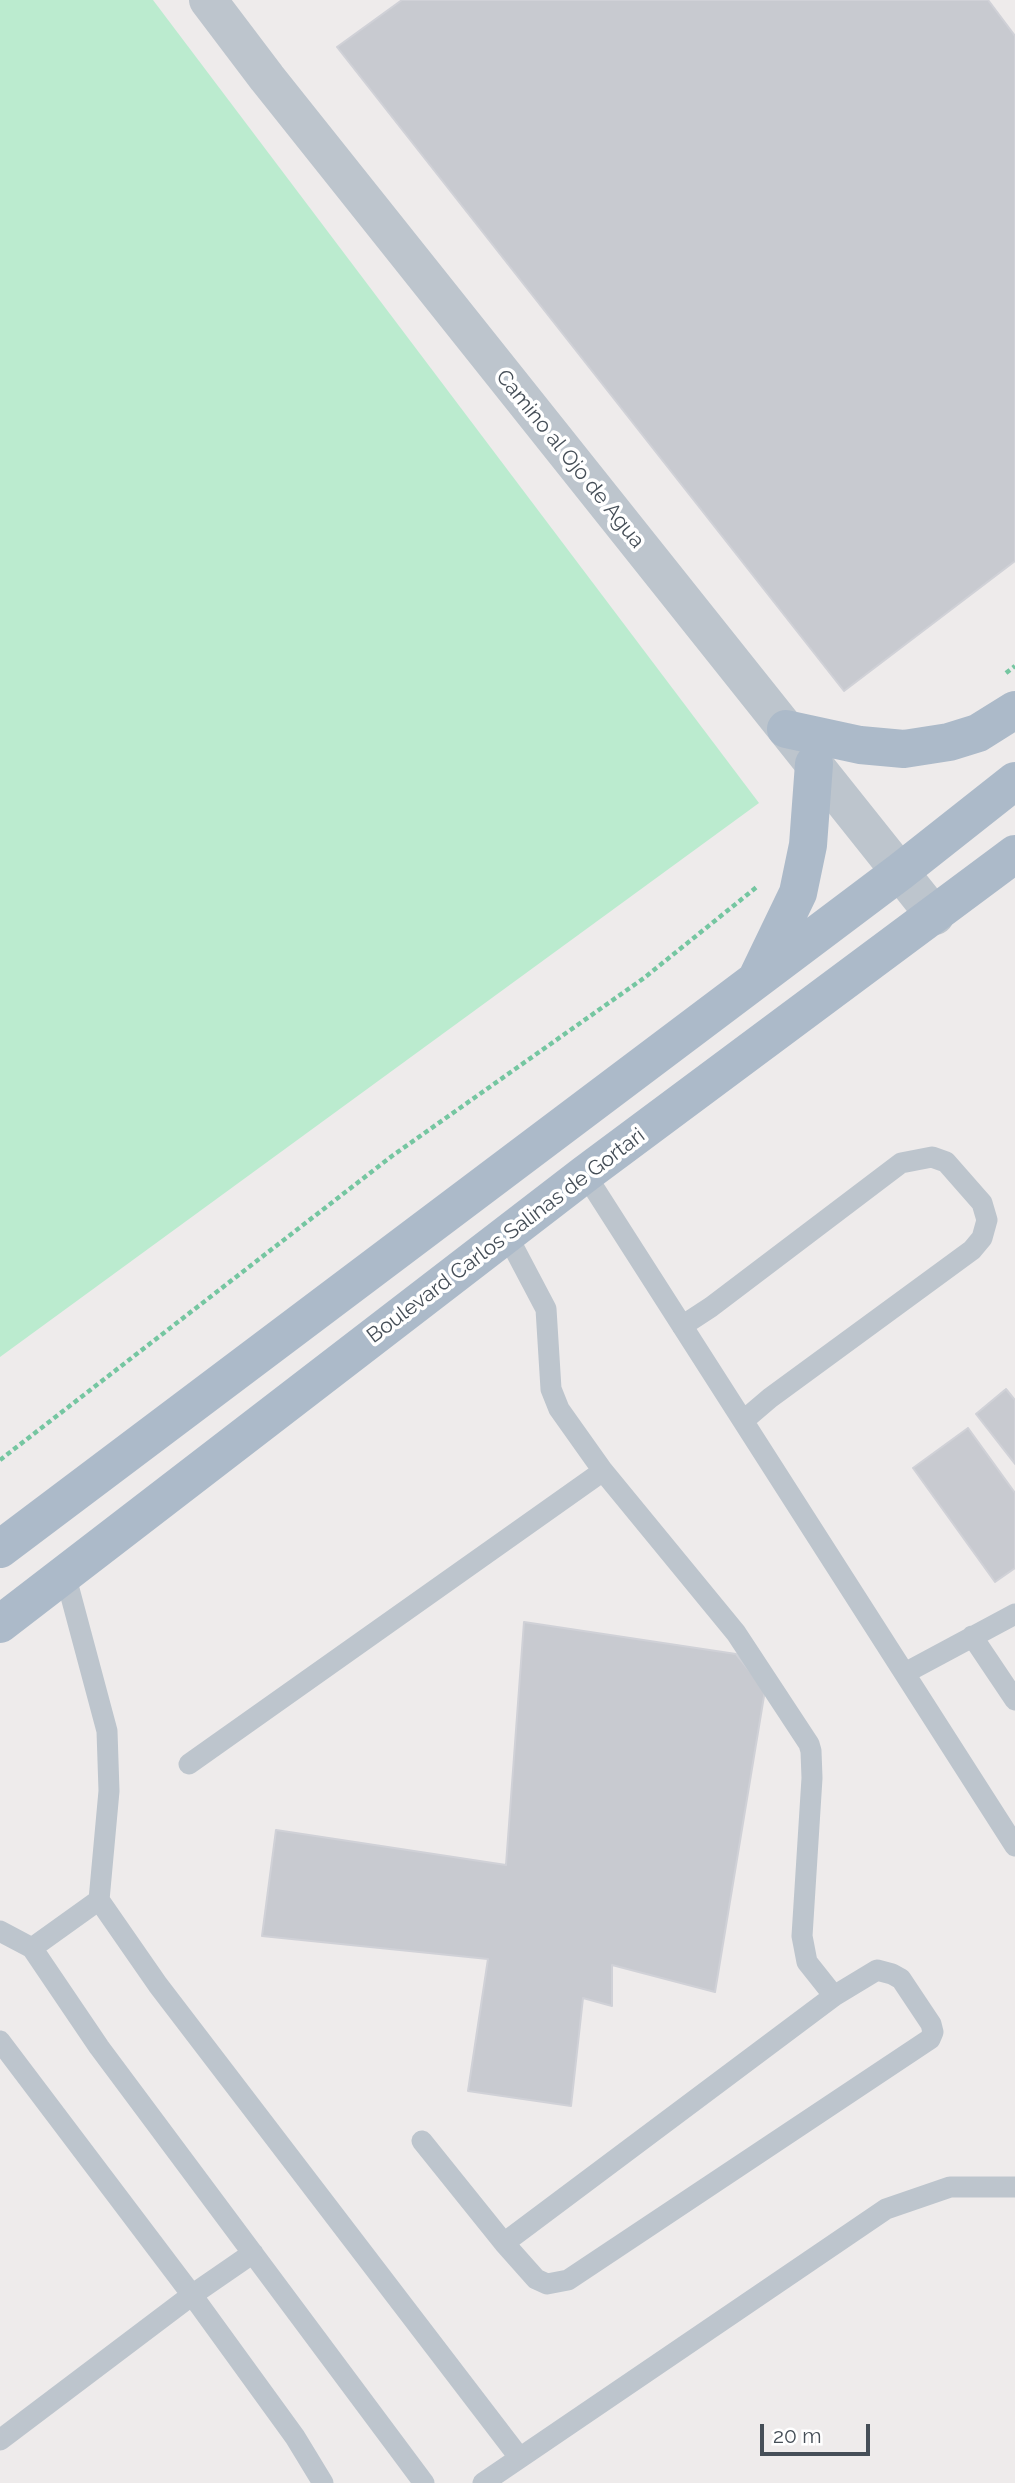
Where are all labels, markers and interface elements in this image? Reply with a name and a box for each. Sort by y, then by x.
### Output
street label: Camino al Ojo de Agua [490,365,650,553]
street label: Boulevard Carlos Salinas de Gortari [362,1123,650,1349]
scale bar [763,2410,873,2454]
text: 20 m [773,2423,821,2448]

